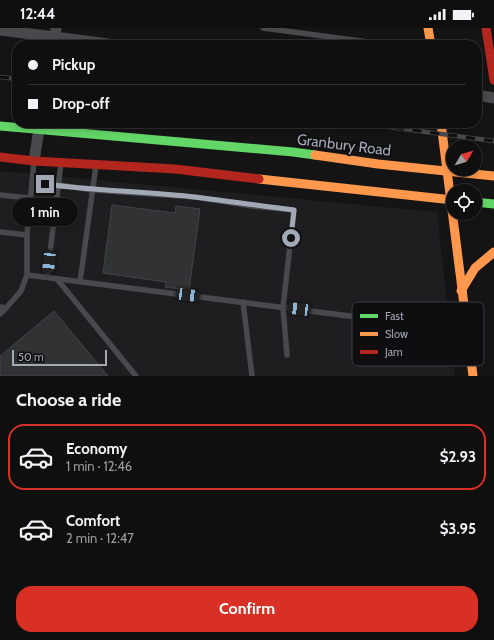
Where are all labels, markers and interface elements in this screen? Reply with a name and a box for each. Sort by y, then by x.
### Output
text: 12:44 [20,5,55,23]
text: Pickup [52,56,95,74]
text: Drop-off [52,95,110,113]
street label: Granbury Road [296,130,392,160]
north arrow [446,140,482,176]
map controls [446,140,482,220]
route end [36,175,54,193]
button: locate [446,184,482,220]
callout: 1 min [12,198,78,226]
text: 1 min [30,204,60,220]
route start [282,229,300,247]
car [42,249,56,275]
car [175,288,201,302]
car [286,302,312,316]
legend [352,302,484,366]
text: Fast [385,309,404,323]
text: Slow [385,327,408,341]
text: Jam [384,345,403,359]
scale bar [12,348,107,367]
text: 50 m [18,350,44,364]
text: Choose a ride [16,389,121,411]
icon: car [18,439,54,475]
text: Economy [66,440,127,458]
text: $2.93 [440,448,476,466]
text: 1 min · 12:46 [66,458,132,474]
icon: car [18,511,54,547]
text: Comfort [66,512,120,530]
text: $3.95 [440,520,476,538]
text: 2 min · 12:47 [66,530,134,546]
button: Confirm [16,586,478,632]

